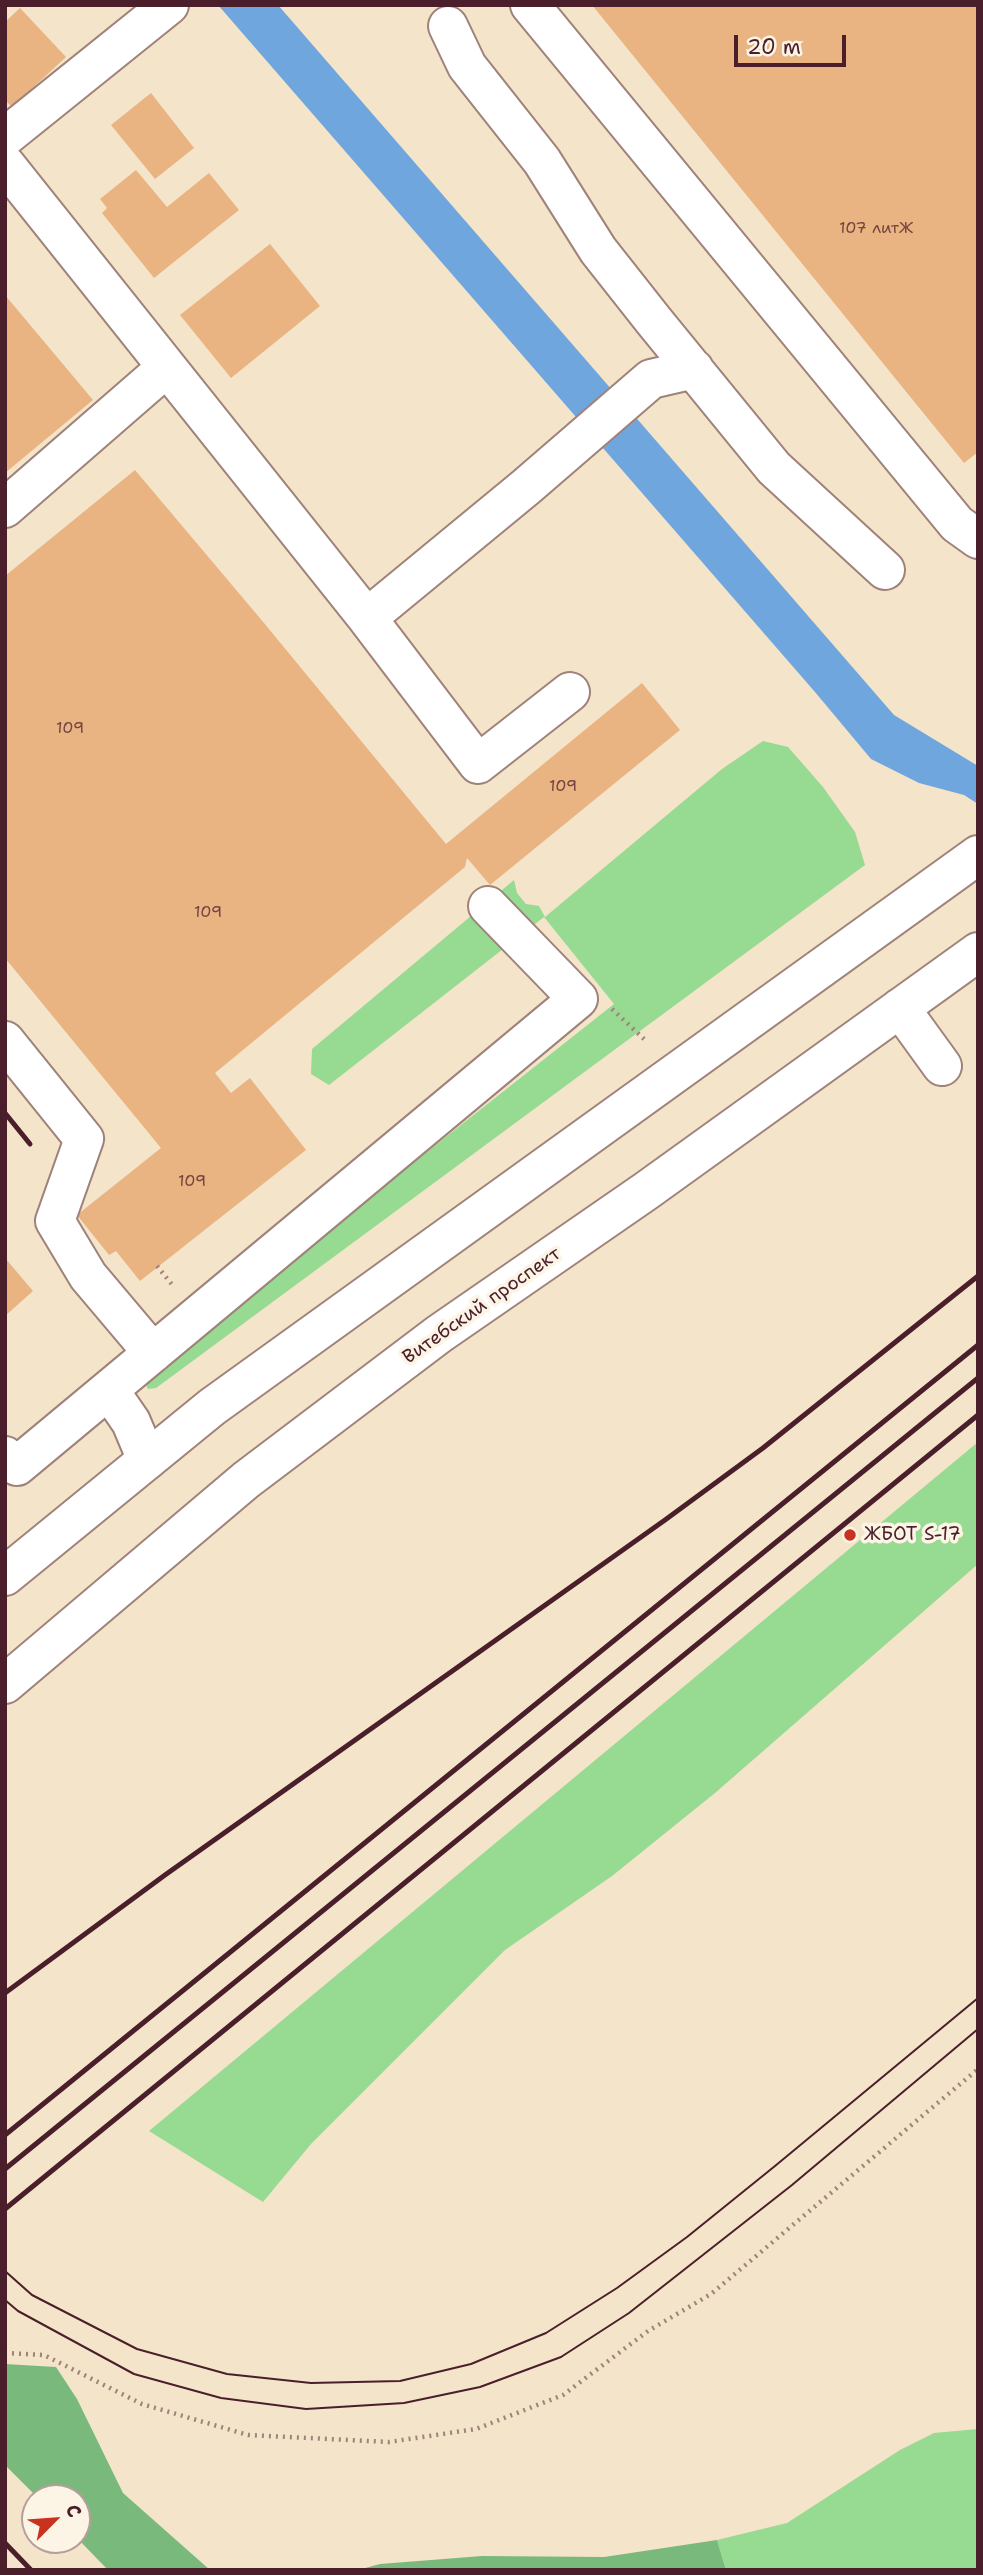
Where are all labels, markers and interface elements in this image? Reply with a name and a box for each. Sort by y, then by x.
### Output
scale bar [738,21,850,65]
text: 20 m [747,33,801,61]
house number: 107 литЖ [839,219,913,239]
house number: 109 [56,719,84,739]
house number: 109 [549,777,577,797]
house number: 109 [194,903,222,923]
house number: 109 [178,1172,206,1192]
street label: Витебский проспект [399,1243,565,1369]
place label: ЖБОТ S-17 [864,1524,961,1546]
marker: ЖБОТ S-17 [842,1527,858,1543]
north arrow [21,2484,91,2554]
text: С [60,2500,87,2521]

